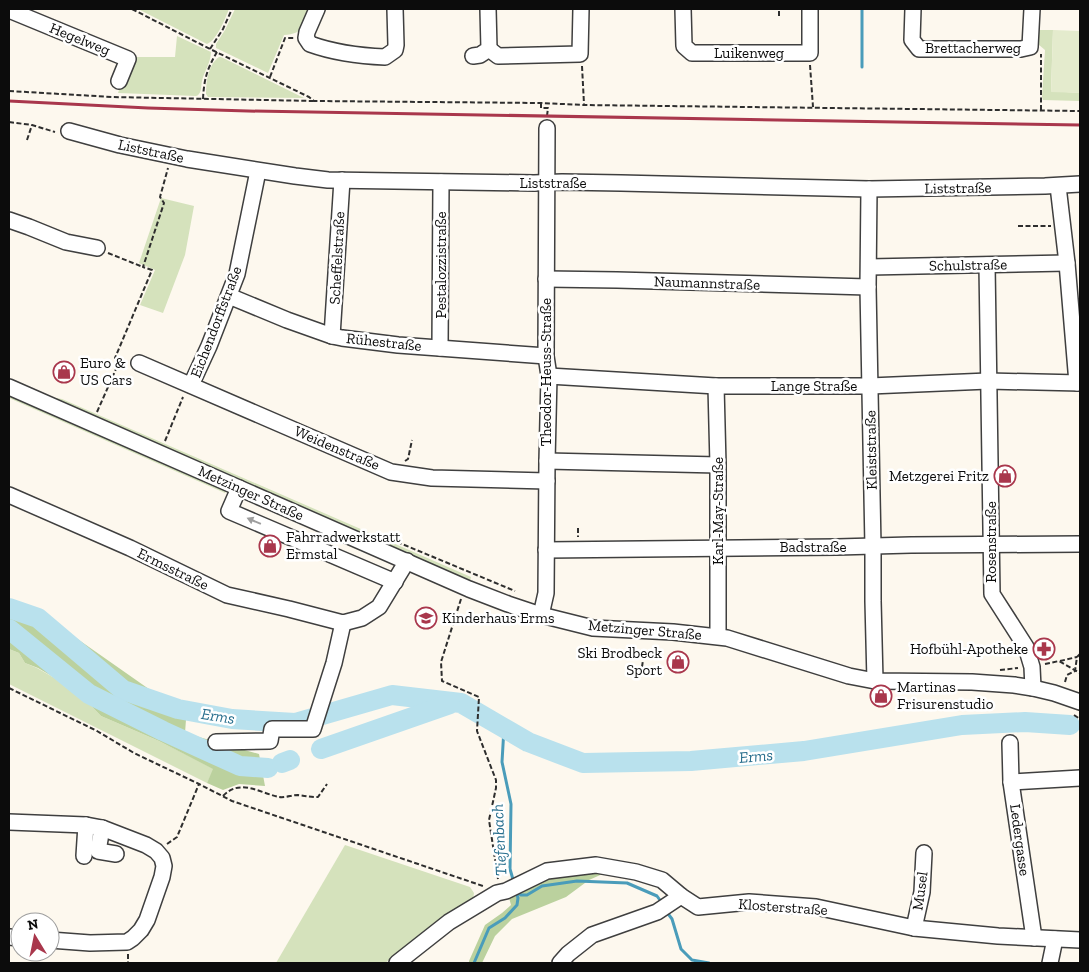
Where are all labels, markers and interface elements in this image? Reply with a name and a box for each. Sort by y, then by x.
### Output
street label: Hegelweg [47,19,113,59]
street label: Brettacherweg [925,39,1021,57]
street label: Luikenweg [714,44,784,62]
street label: Liststraße [116,135,186,167]
street label: Liststraße [519,174,587,192]
street label: Liststraße [924,178,992,198]
street label: Scheffelstraße [326,211,348,305]
street label: Pestalozzistraße [432,211,450,319]
street label: Schulstraße [929,255,1007,275]
street label: Eichendorffstraße [186,264,246,380]
street label: Naumannstraße [654,272,760,294]
street label: Theodor-Heuss-Straße [537,298,555,446]
street label: Rühestraße [345,329,423,355]
place label: Euro & US Cars [80,354,132,389]
shop icon: Euro & US Cars [52,360,76,384]
street label: Lange Straße [771,377,857,395]
street label: Kleiststraße [861,410,881,490]
street label: Weidenstraße [292,422,382,474]
street label: Karl-May-Straße [709,457,727,565]
street label: Metzinger Straße [195,462,307,524]
shop icon: Metzgerei Fritz [993,464,1017,488]
place label: Metzgerei Fritz [889,467,989,485]
street label: Rosenstraße [982,501,1000,583]
one-way arrow [247,517,261,525]
place label: Fahrradwerkstatt Ermstal [286,528,401,563]
shop icon: Fahrradwerkstatt Ermstal [258,534,282,558]
street label: Badstraße [779,538,847,556]
street label: Ermsstraße [134,544,212,594]
school or university icon: Kinderhaus Erms [414,606,438,630]
place label: Kinderhaus Erms [442,609,555,627]
street label: Metzinger Straße [587,616,703,644]
pharmacy icon: Hofbühl-Apotheke [1032,637,1056,661]
place label: Hofbühl-Apotheke [910,640,1028,658]
place label: Ski Brodbeck Sport [578,644,662,679]
shop icon: Ski Brodbeck Sport [666,650,690,674]
place label: Martinas Frisurenstudio [897,678,994,713]
shop icon: Martinas Frisurenstudio [869,684,893,708]
water label: Erms [200,704,236,728]
water label: Erms [738,745,774,767]
street label: Ledergasse [1006,803,1034,877]
water label: Tiefenbach [488,804,510,876]
street label: Musel [908,870,932,912]
street label: Klosterstraße [738,895,828,919]
north arrow [10,912,60,962]
text: N [26,915,40,934]

